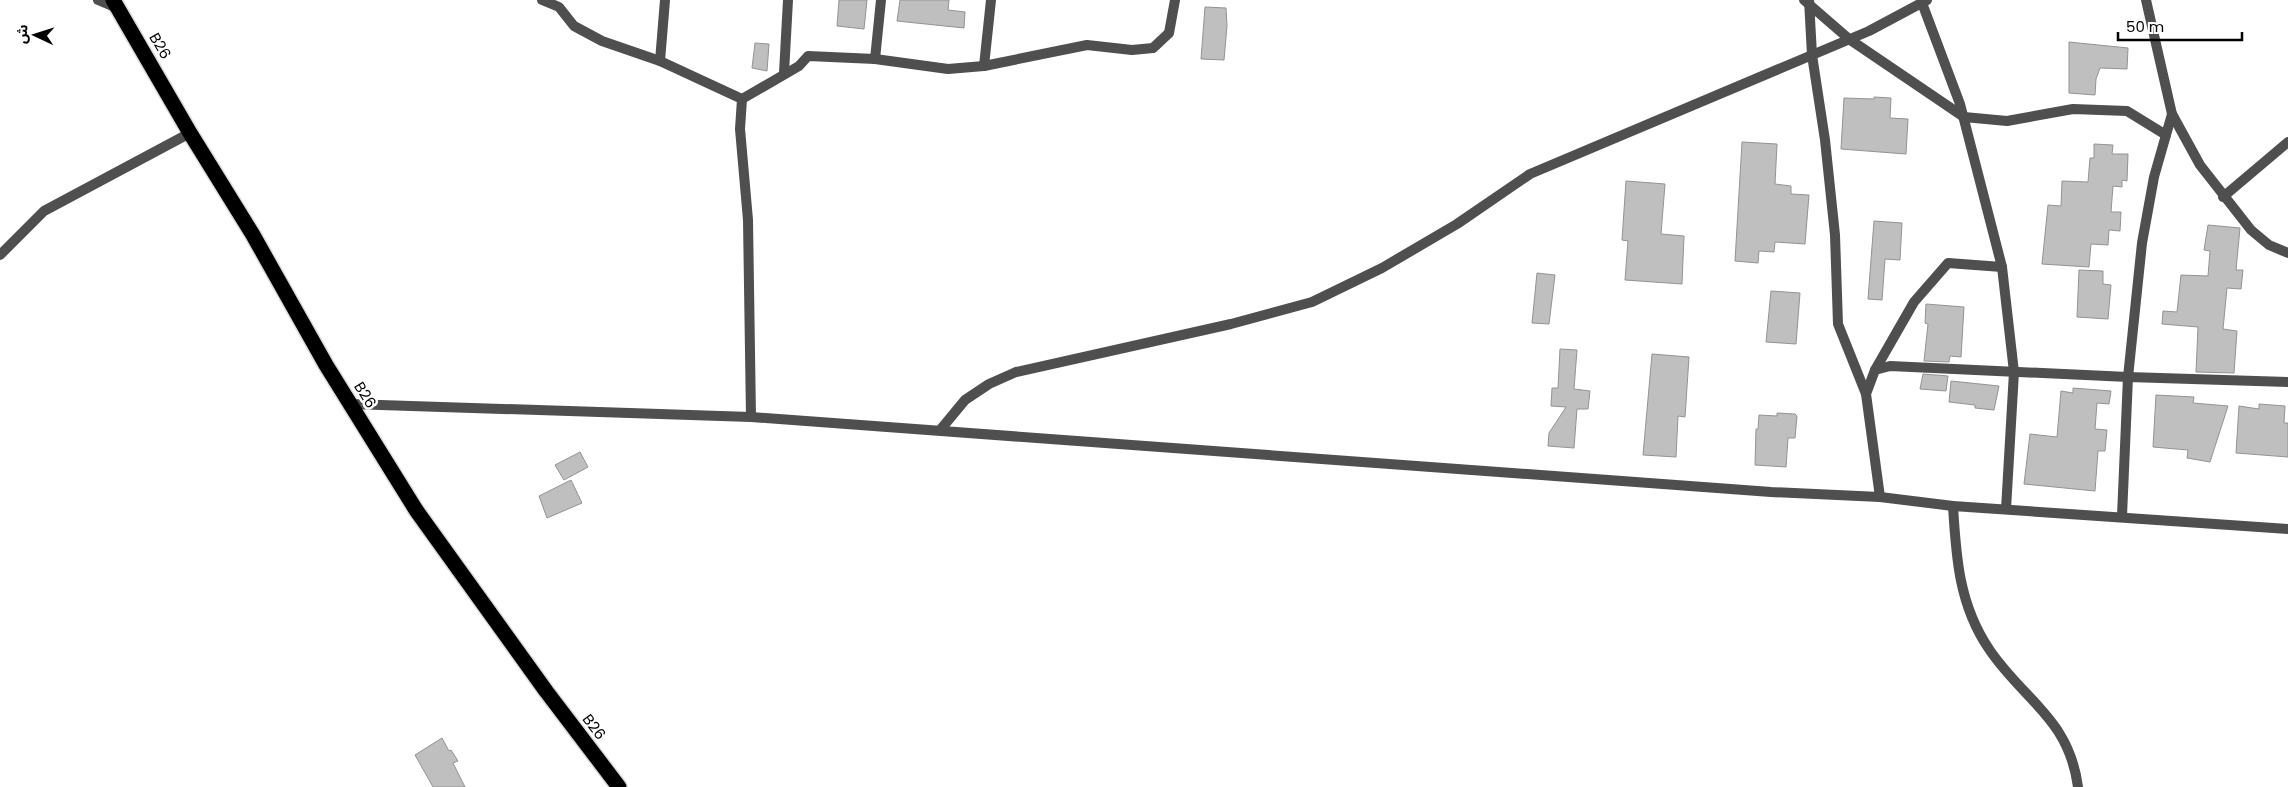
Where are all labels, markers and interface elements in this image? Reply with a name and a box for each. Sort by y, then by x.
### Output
north arrow [10,10,60,60]
scale bar [2118,10,2242,42]
text: 50 m [2126,16,2164,37]
text: ش [11,24,33,44]
street label: B26 [144,29,176,63]
street label: B26 [349,378,382,412]
street label: B26 [578,709,611,744]

